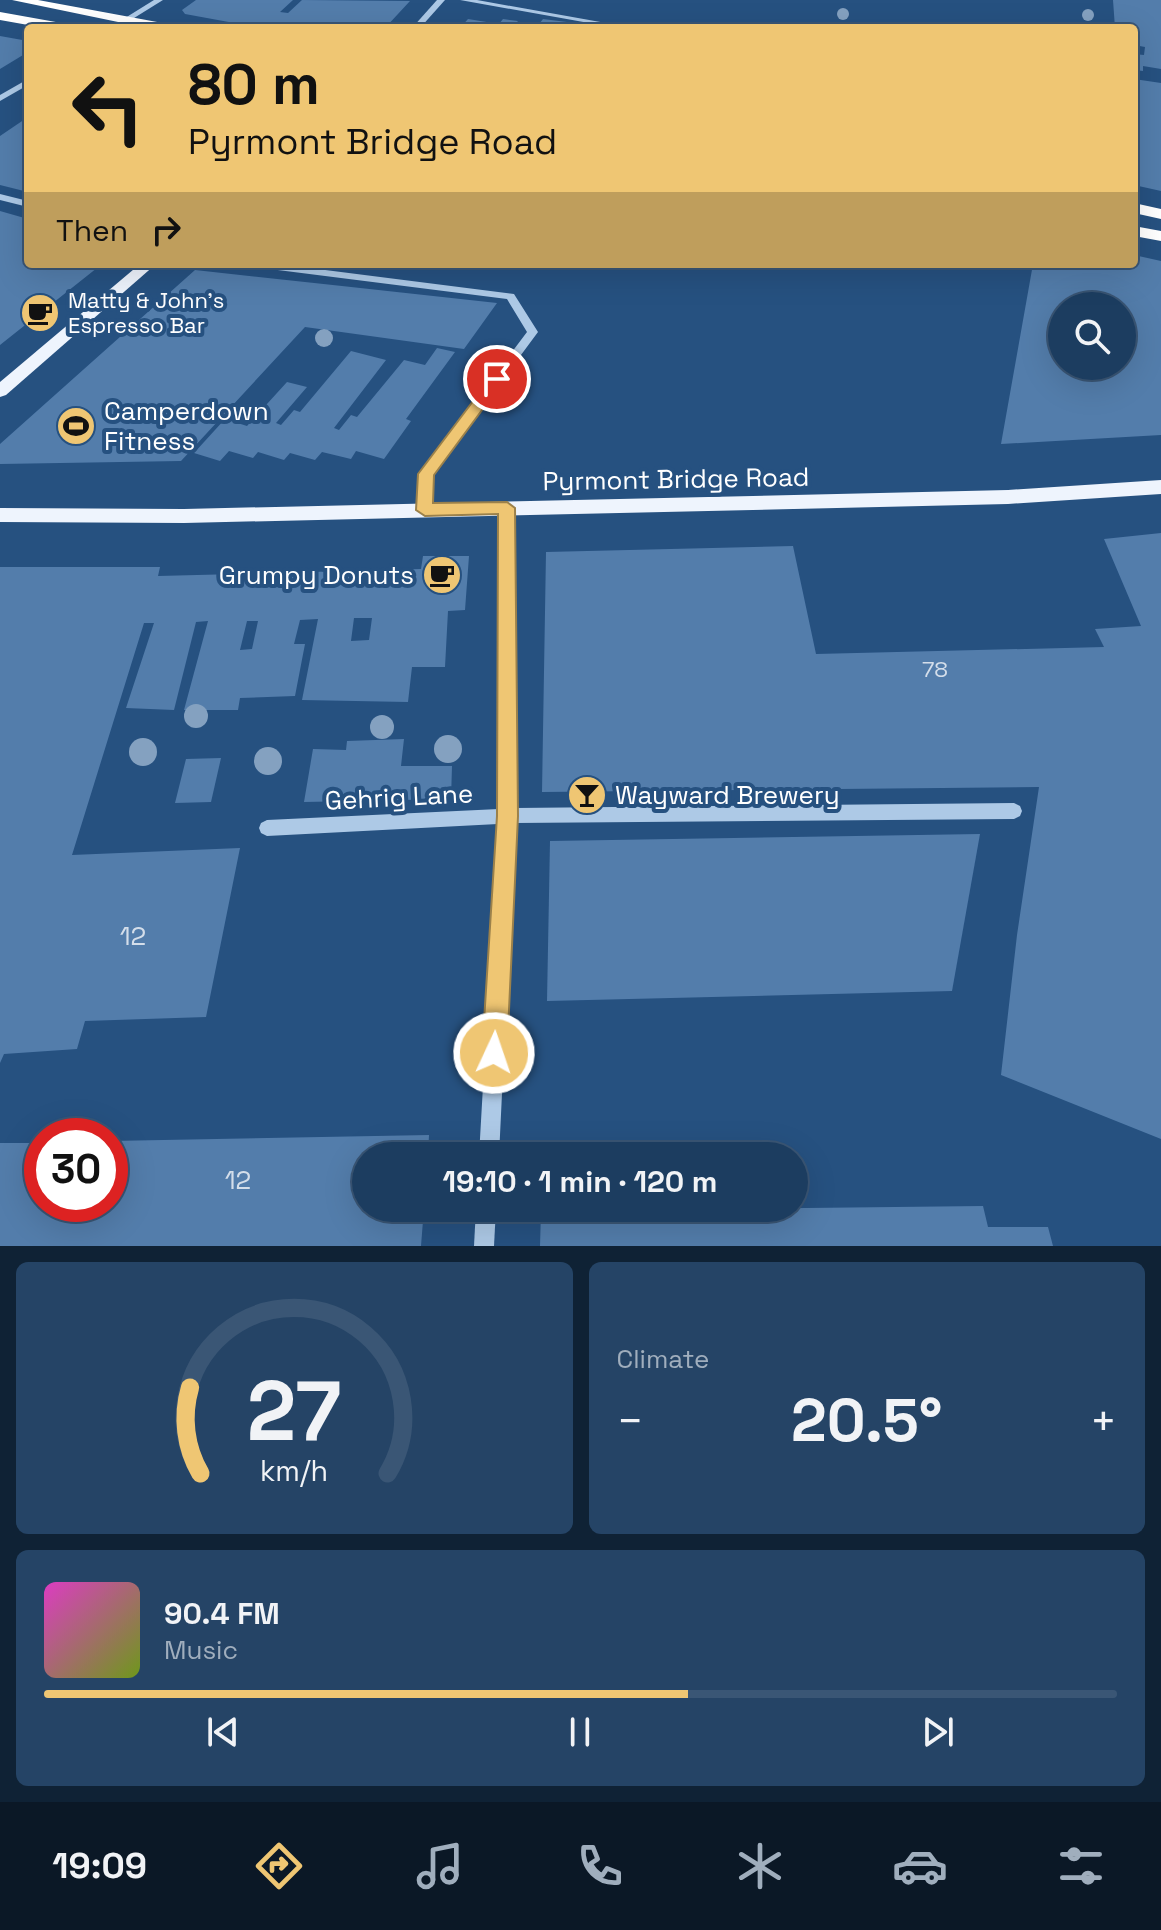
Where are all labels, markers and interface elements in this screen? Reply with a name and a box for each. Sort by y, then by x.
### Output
text: 80 m [188,49,320,120]
icon: left [56,56,160,160]
text: Pyrmont Bridge Road [188,119,557,165]
icon: right [144,208,188,252]
text: Then [56,211,128,250]
place label: Matty & John's Espresso Bar [68,286,224,339]
cafe icon: Matty & John's Espresso Bar [19,292,61,334]
map controls [1048,292,1136,380]
button: search [1048,292,1136,380]
pin [463,345,531,413]
icon: arrive [475,357,519,401]
place label: Camperdown Fitness [104,394,269,458]
sports icon: Camperdown Fitness [55,405,97,447]
street label: Pyrmont Bridge Road [542,460,810,498]
cafe icon: Grumpy Donuts [421,554,463,596]
place label: Grumpy Donuts [219,558,414,592]
house number: 78 [922,655,948,683]
bar icon: Wayward Brewery [566,774,608,816]
street label: Gehrig Lane [324,776,474,818]
place label: Wayward Brewery [615,778,840,812]
house number: 12 [120,919,146,953]
position arrow [452,1011,536,1095]
speed limit sign: 30 [24,1118,128,1222]
text: 19:10 · 1 min · 120 m [443,1162,717,1201]
house number: 12 [225,1163,251,1197]
text: Climate [617,1342,709,1376]
text: 27 [247,1358,342,1464]
text: 20.5° [791,1382,942,1459]
text: − [617,1393,644,1449]
text: + [1090,1393,1117,1449]
text: km/h [260,1453,328,1489]
text: 90.4 FM [164,1594,280,1633]
text: Music [164,1633,238,1667]
icon: previous [201,1710,245,1754]
icon: pause [558,1710,602,1754]
icon: next [916,1710,960,1754]
icon: directions [251,1838,307,1894]
icon: music [412,1838,468,1894]
icon: phone [572,1838,628,1894]
icon: climate [732,1838,788,1894]
icon: car [892,1838,948,1894]
icon: filters [1053,1838,1109,1894]
text: 19:09 [52,1843,147,1889]

